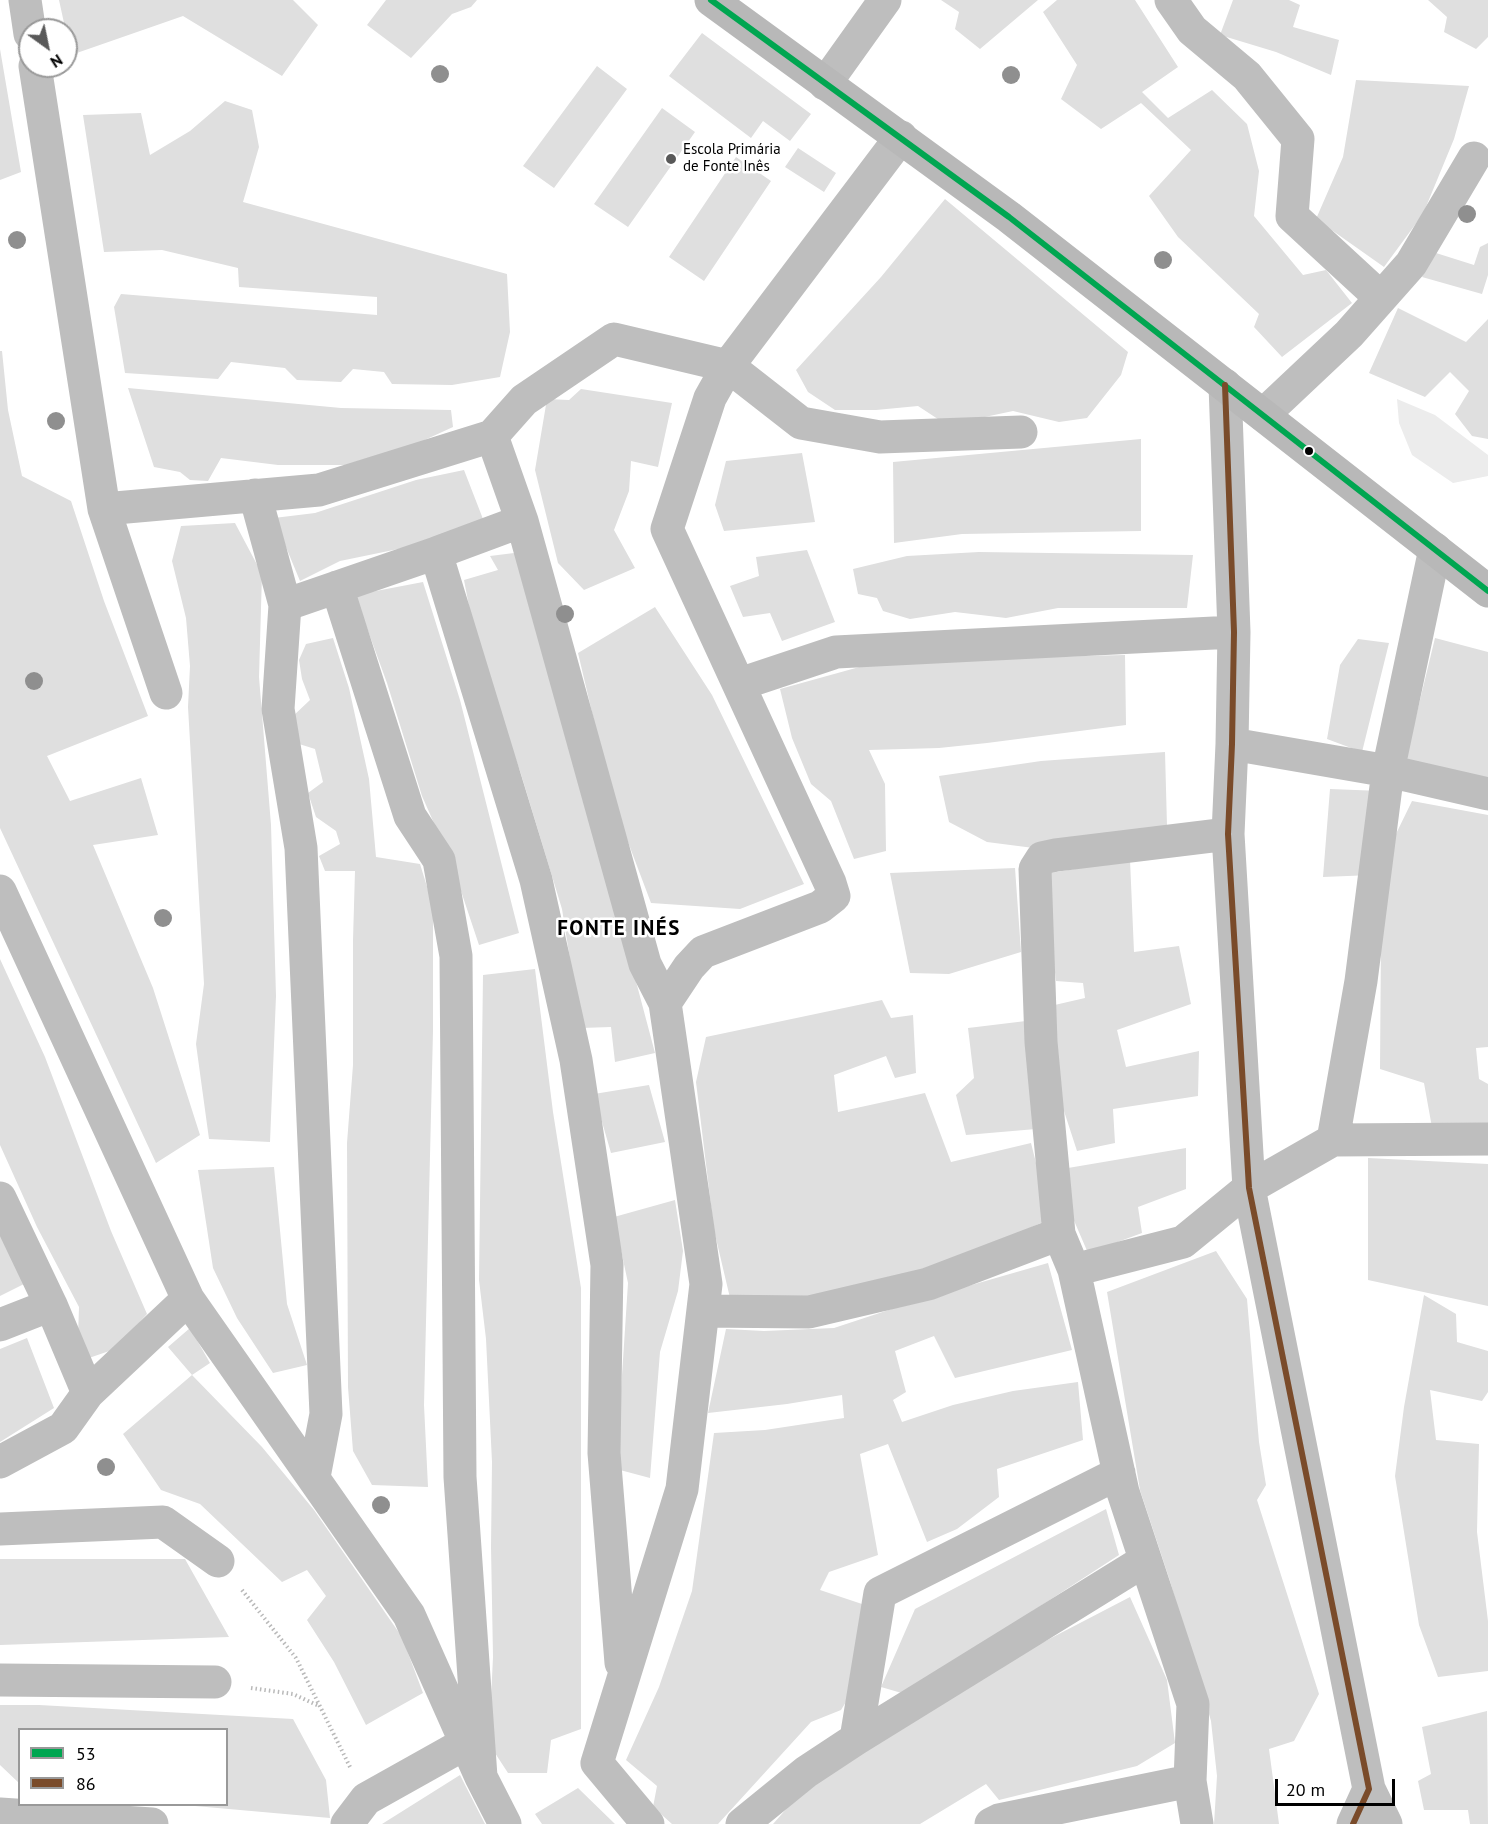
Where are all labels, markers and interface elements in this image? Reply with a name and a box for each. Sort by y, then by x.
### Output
north arrow [18,18,78,78]
text: N [47,50,67,73]
place label: Escola Primária de Fonte Inês [683,141,781,176]
marker: Escola Primária de Fonte Inês [664,152,678,166]
unlabelled marker [1303,445,1315,457]
district label: FONTE INÉS [557,916,681,942]
legend [18,1728,228,1806]
text: 53 [76,1742,96,1765]
scale bar [1278,1767,1398,1805]
text: 86 [76,1772,96,1795]
text: 20 m [1286,1778,1325,1801]

